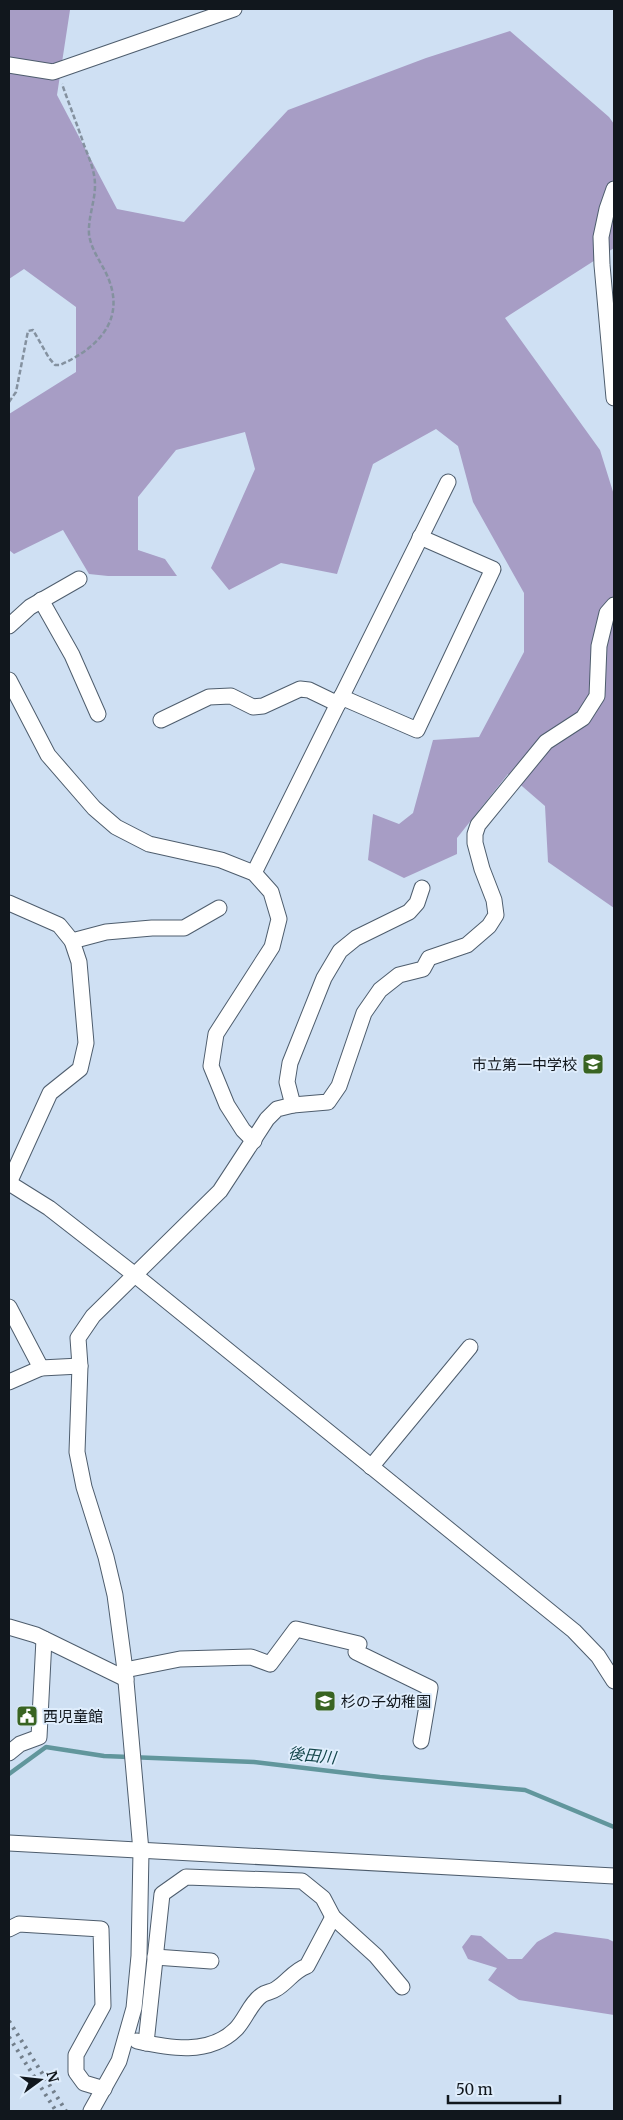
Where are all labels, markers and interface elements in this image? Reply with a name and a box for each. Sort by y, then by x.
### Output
school or university icon: 市立第一中学校 [581,1052,605,1076]
place label: 市立第一中学校 [472,1055,577,1074]
school or university icon: 杉の子幼稚園 [313,1689,337,1713]
place label: 杉の子幼稚園 [341,1692,431,1711]
public building icon: 西児童館 [15,1704,39,1728]
place label: 西児童館 [43,1707,103,1726]
water label: 後田川 [287,1743,339,1768]
north arrow [15,2055,65,2105]
text: N [42,2069,63,2084]
scale bar [448,2072,560,2104]
text: 50 m [456,2080,493,2099]

